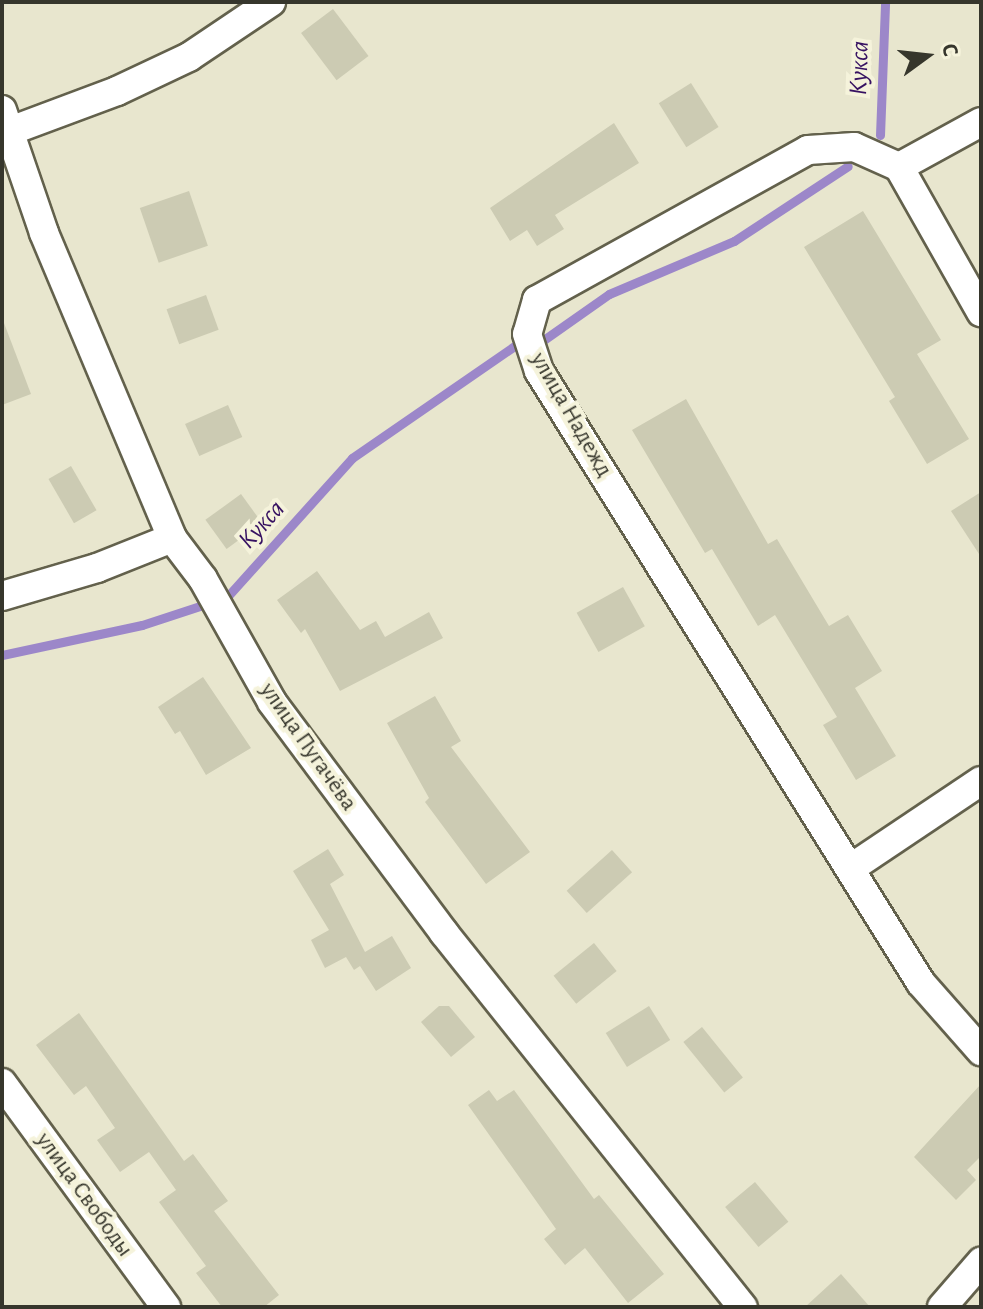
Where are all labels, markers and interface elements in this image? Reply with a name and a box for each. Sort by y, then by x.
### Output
north arrow [887,16,967,96]
water label: Кукса [843,40,877,96]
text: С [938,41,962,59]
street label: улица Надежд [524,347,618,483]
water label: Кукса [232,494,292,556]
street label: улица Пугачёва [253,677,363,817]
street label: улица Свободы [29,1127,139,1263]

